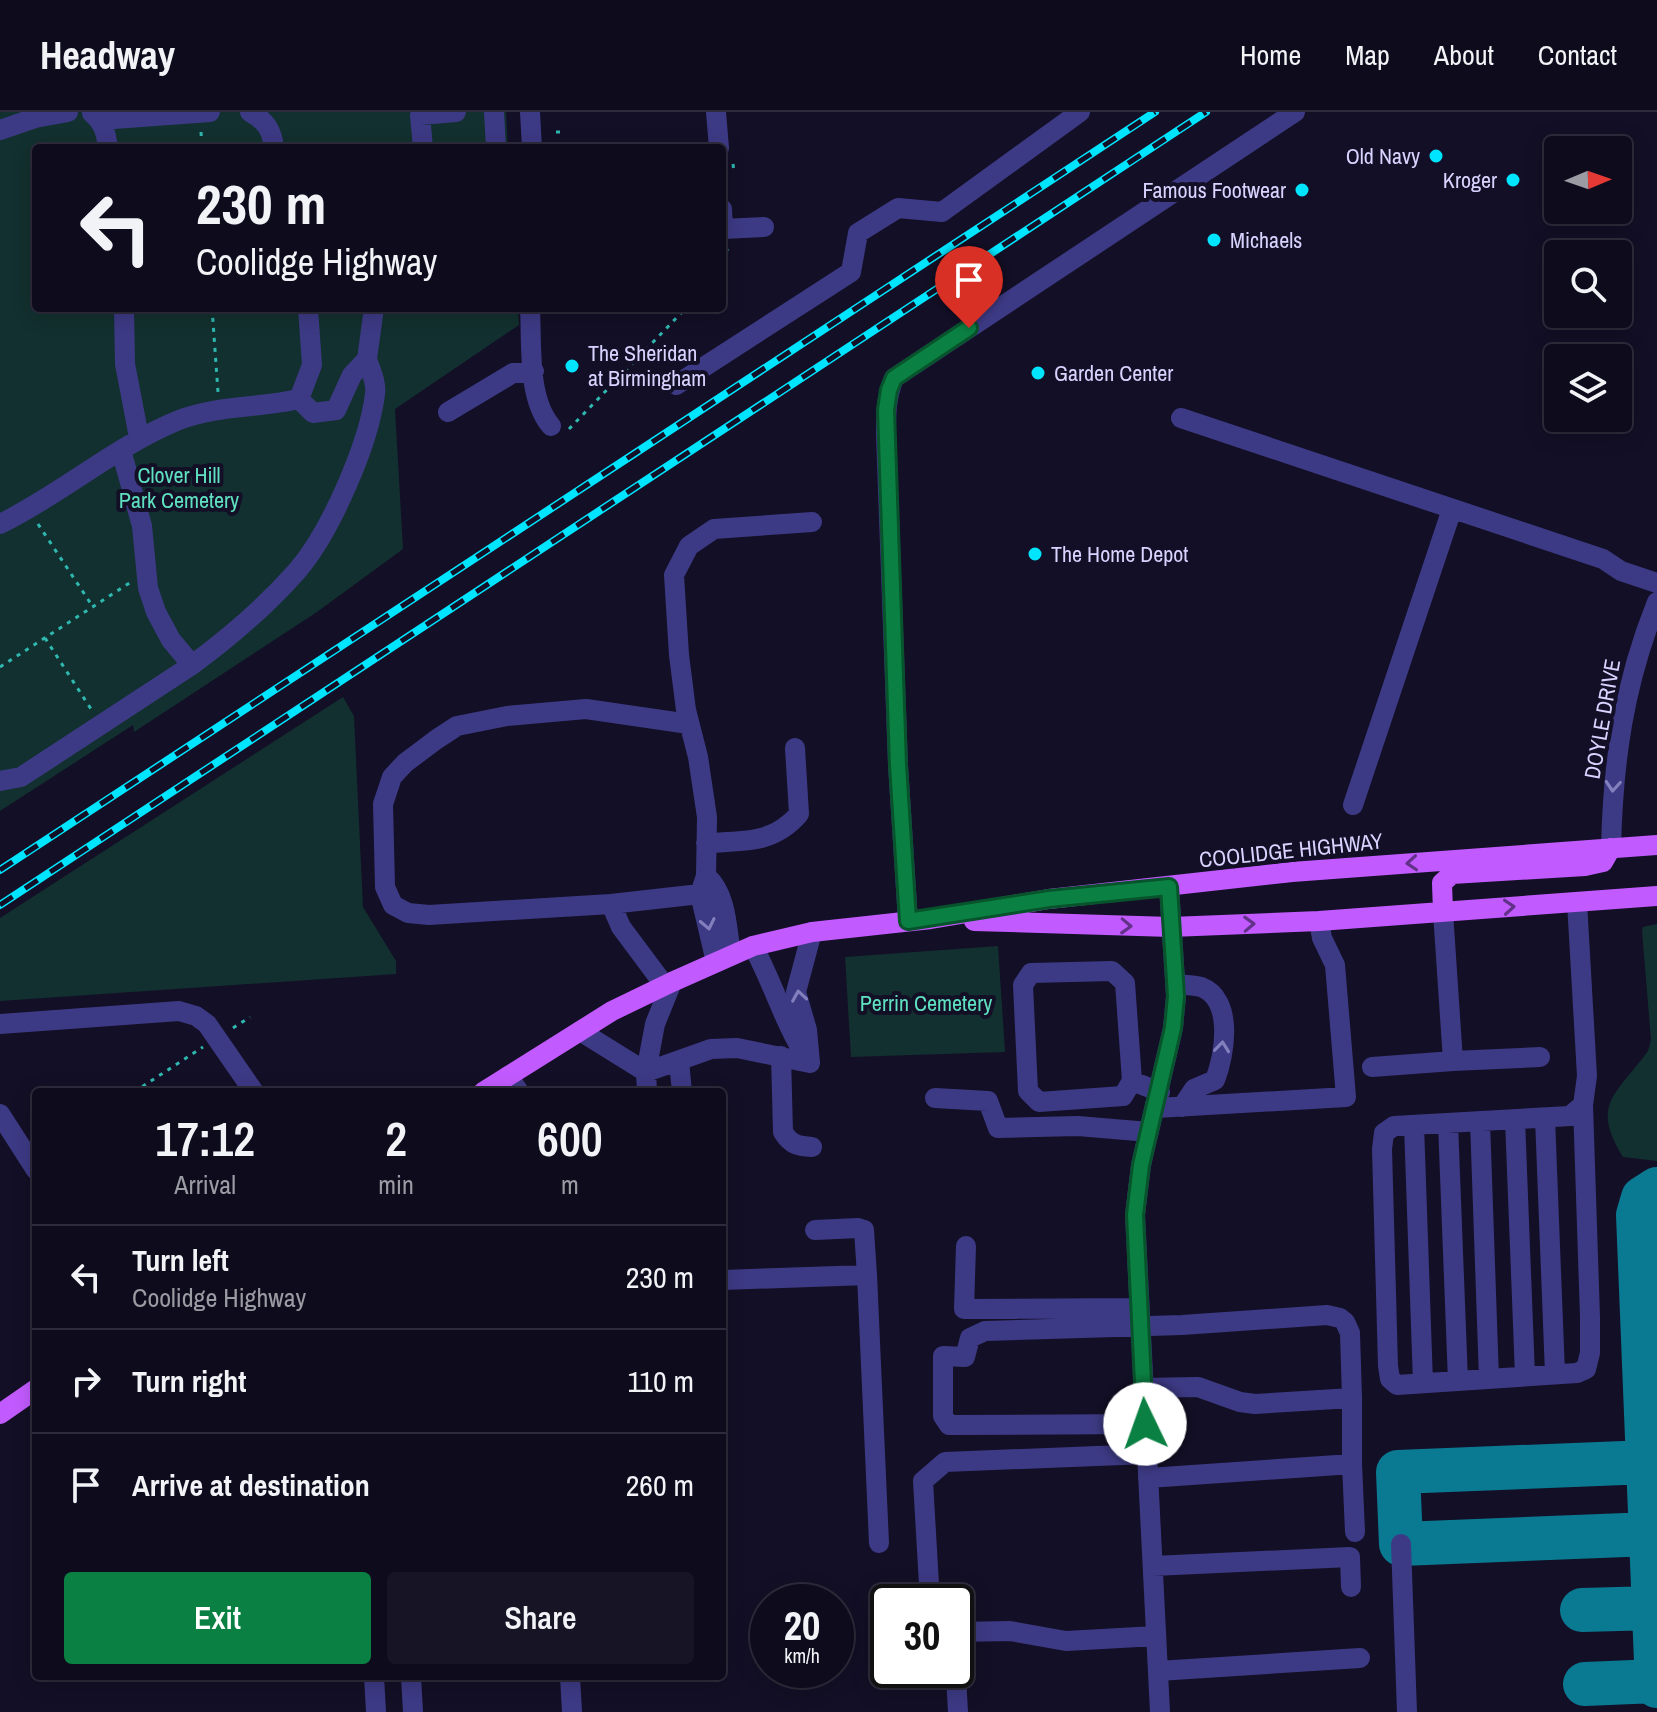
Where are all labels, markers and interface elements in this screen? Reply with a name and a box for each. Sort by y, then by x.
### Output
text: Headway [40,30,175,81]
text: Home [1240,36,1301,74]
text: Map [1345,36,1390,74]
text: About [1434,36,1494,74]
text: Contact [1538,36,1617,74]
north arrow [1544,136,1632,224]
map controls [1544,136,1632,432]
place label: Old Navy [1346,141,1420,171]
marker: Old Navy [1427,147,1445,165]
place label: Kroger [1443,165,1497,195]
text: 230 m [196,166,326,241]
marker: Kroger [1504,171,1522,189]
place label: Famous Footwear [1142,175,1286,205]
icon: left [64,176,168,280]
marker: Famous Footwear [1293,181,1311,199]
place label: Michaels [1230,225,1302,255]
marker: Michaels [1205,231,1223,249]
text: Coolidge Highway [196,238,437,286]
button: search [1544,240,1632,328]
pin [935,246,1003,328]
icon: arrive [947,258,991,302]
place label: The Sheridan at Birmingham [588,338,706,393]
button: layers [1544,344,1632,432]
marker: The Sheridan at Birmingham [563,357,581,375]
place label: Garden Center [1054,358,1173,388]
marker: Garden Center [1029,364,1047,382]
park label: Clover Hill Park Cemetery [119,460,239,515]
place label: The Home Depot [1051,539,1188,569]
marker: The Home Depot [1026,545,1044,563]
street label: DOYLE DRIVE [1577,657,1627,781]
one-way arrow [1605,780,1622,793]
street label: COOLIDGE HIGHWAY [1198,825,1384,875]
one-way arrow [1405,854,1418,871]
one-way arrow [1503,899,1516,916]
one-way arrow [699,916,716,930]
one-way arrow [1243,916,1256,933]
one-way arrow [1120,917,1133,934]
park label: Perrin Cemetery [860,988,992,1018]
one-way arrow [791,990,808,1003]
one-way arrow [1214,1040,1231,1053]
text: 17:12 [155,1106,255,1171]
text: 2 [385,1106,407,1171]
text: 600 [537,1106,603,1171]
text: Arrival [174,1167,236,1202]
text: min [378,1167,414,1202]
text: m [561,1167,579,1202]
text: Turn left [132,1240,229,1280]
icon: left [64,1255,108,1299]
text: 230 m [626,1257,694,1297]
text: Coolidge Highway [132,1280,306,1315]
icon: right [64,1359,108,1403]
text: Turn right [132,1361,246,1401]
text: 110 m [627,1361,694,1401]
position arrow [1103,1382,1187,1466]
icon: arrive [64,1463,108,1507]
text: Arrive at destination [132,1465,370,1505]
text: 260 m [626,1465,694,1505]
button: Exit [64,1572,371,1664]
button: Share [387,1572,694,1664]
speed limit sign: 30 [870,1584,974,1688]
text: 20 [784,1599,820,1652]
text: km/h [784,1642,820,1669]

